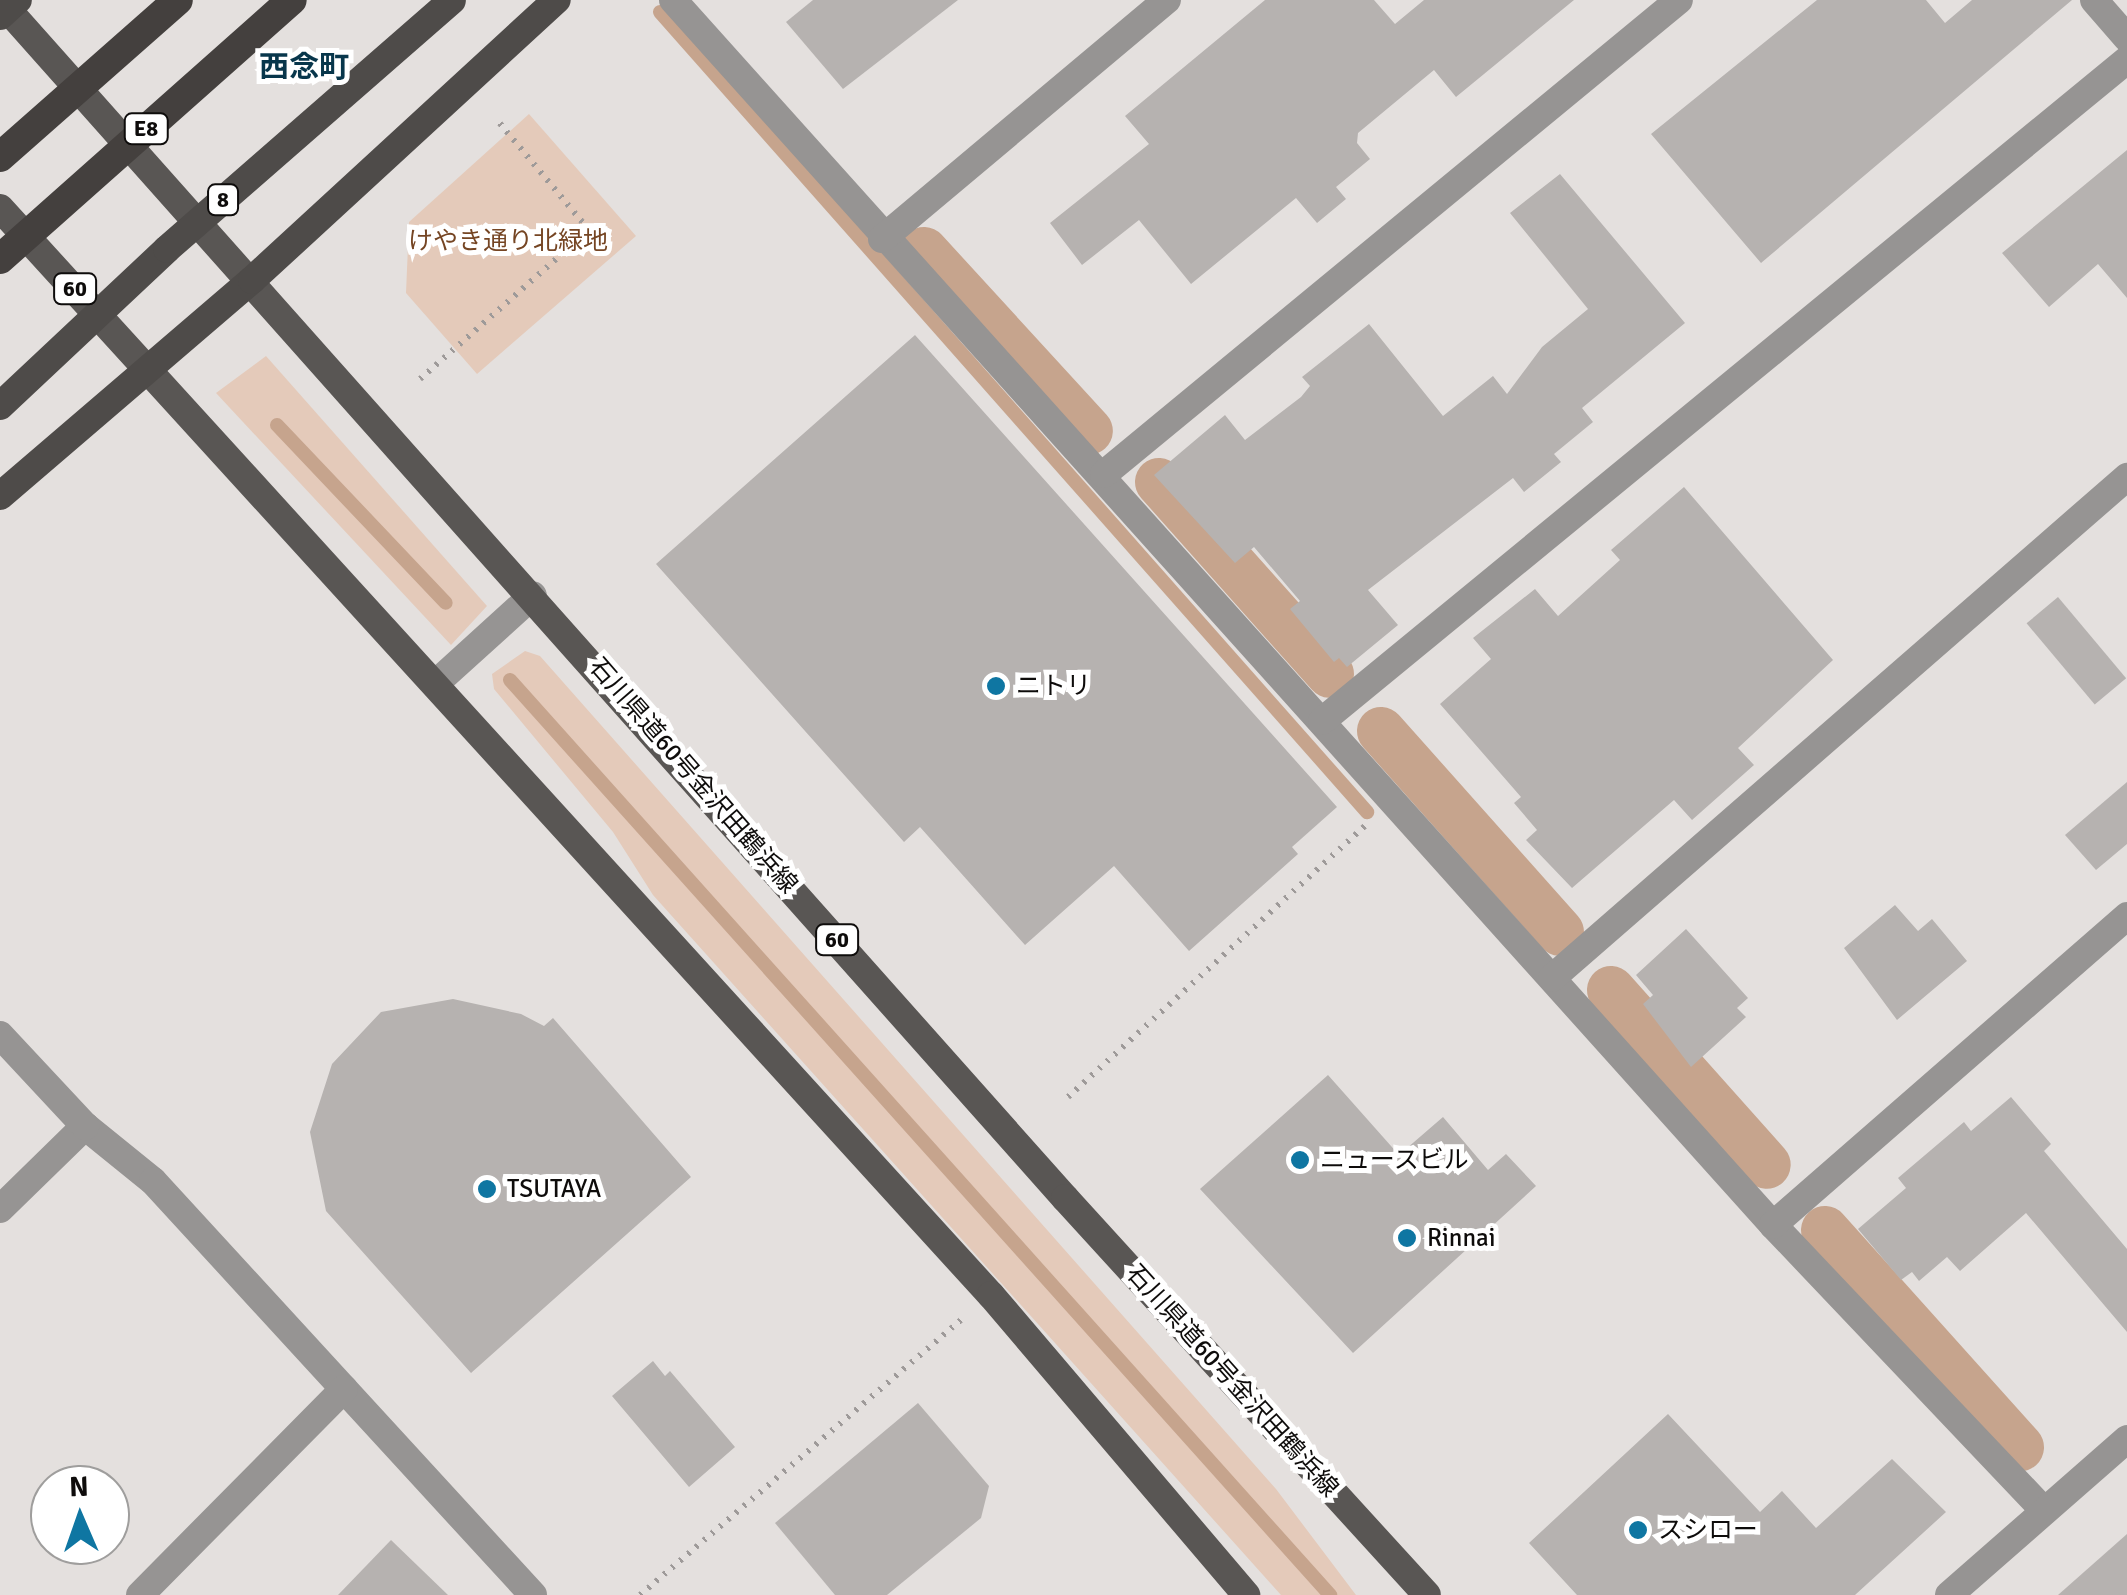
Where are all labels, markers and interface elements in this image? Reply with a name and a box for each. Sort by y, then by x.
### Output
district label: 西念町 [259,50,349,86]
road number: E8 [124,112,168,146]
road number: 8 [206,183,240,217]
park label: けやき通り北緑地 [408,226,608,256]
road number: 60 [52,272,98,306]
street label: 石川県道60号金沢田鶴浜線 [583,652,803,900]
place label: ニトリ [1016,671,1091,701]
marker: ニトリ [985,675,1007,697]
road number: 60 [814,923,860,957]
place label: ニュースビル [1320,1145,1470,1175]
marker: ニュースビル [1289,1149,1311,1171]
place label: TSUTAYA [507,1174,601,1204]
marker: TSUTAYA [476,1178,498,1200]
place label: Rinnai [1427,1223,1496,1253]
marker: Rinnai [1396,1227,1418,1249]
street label: 石川県道60号金沢田鶴浜線 [1120,1259,1344,1503]
north arrow [30,1465,130,1565]
text: N [69,1470,89,1504]
place label: スシロー [1658,1515,1758,1545]
marker: スシロー [1627,1519,1649,1541]

